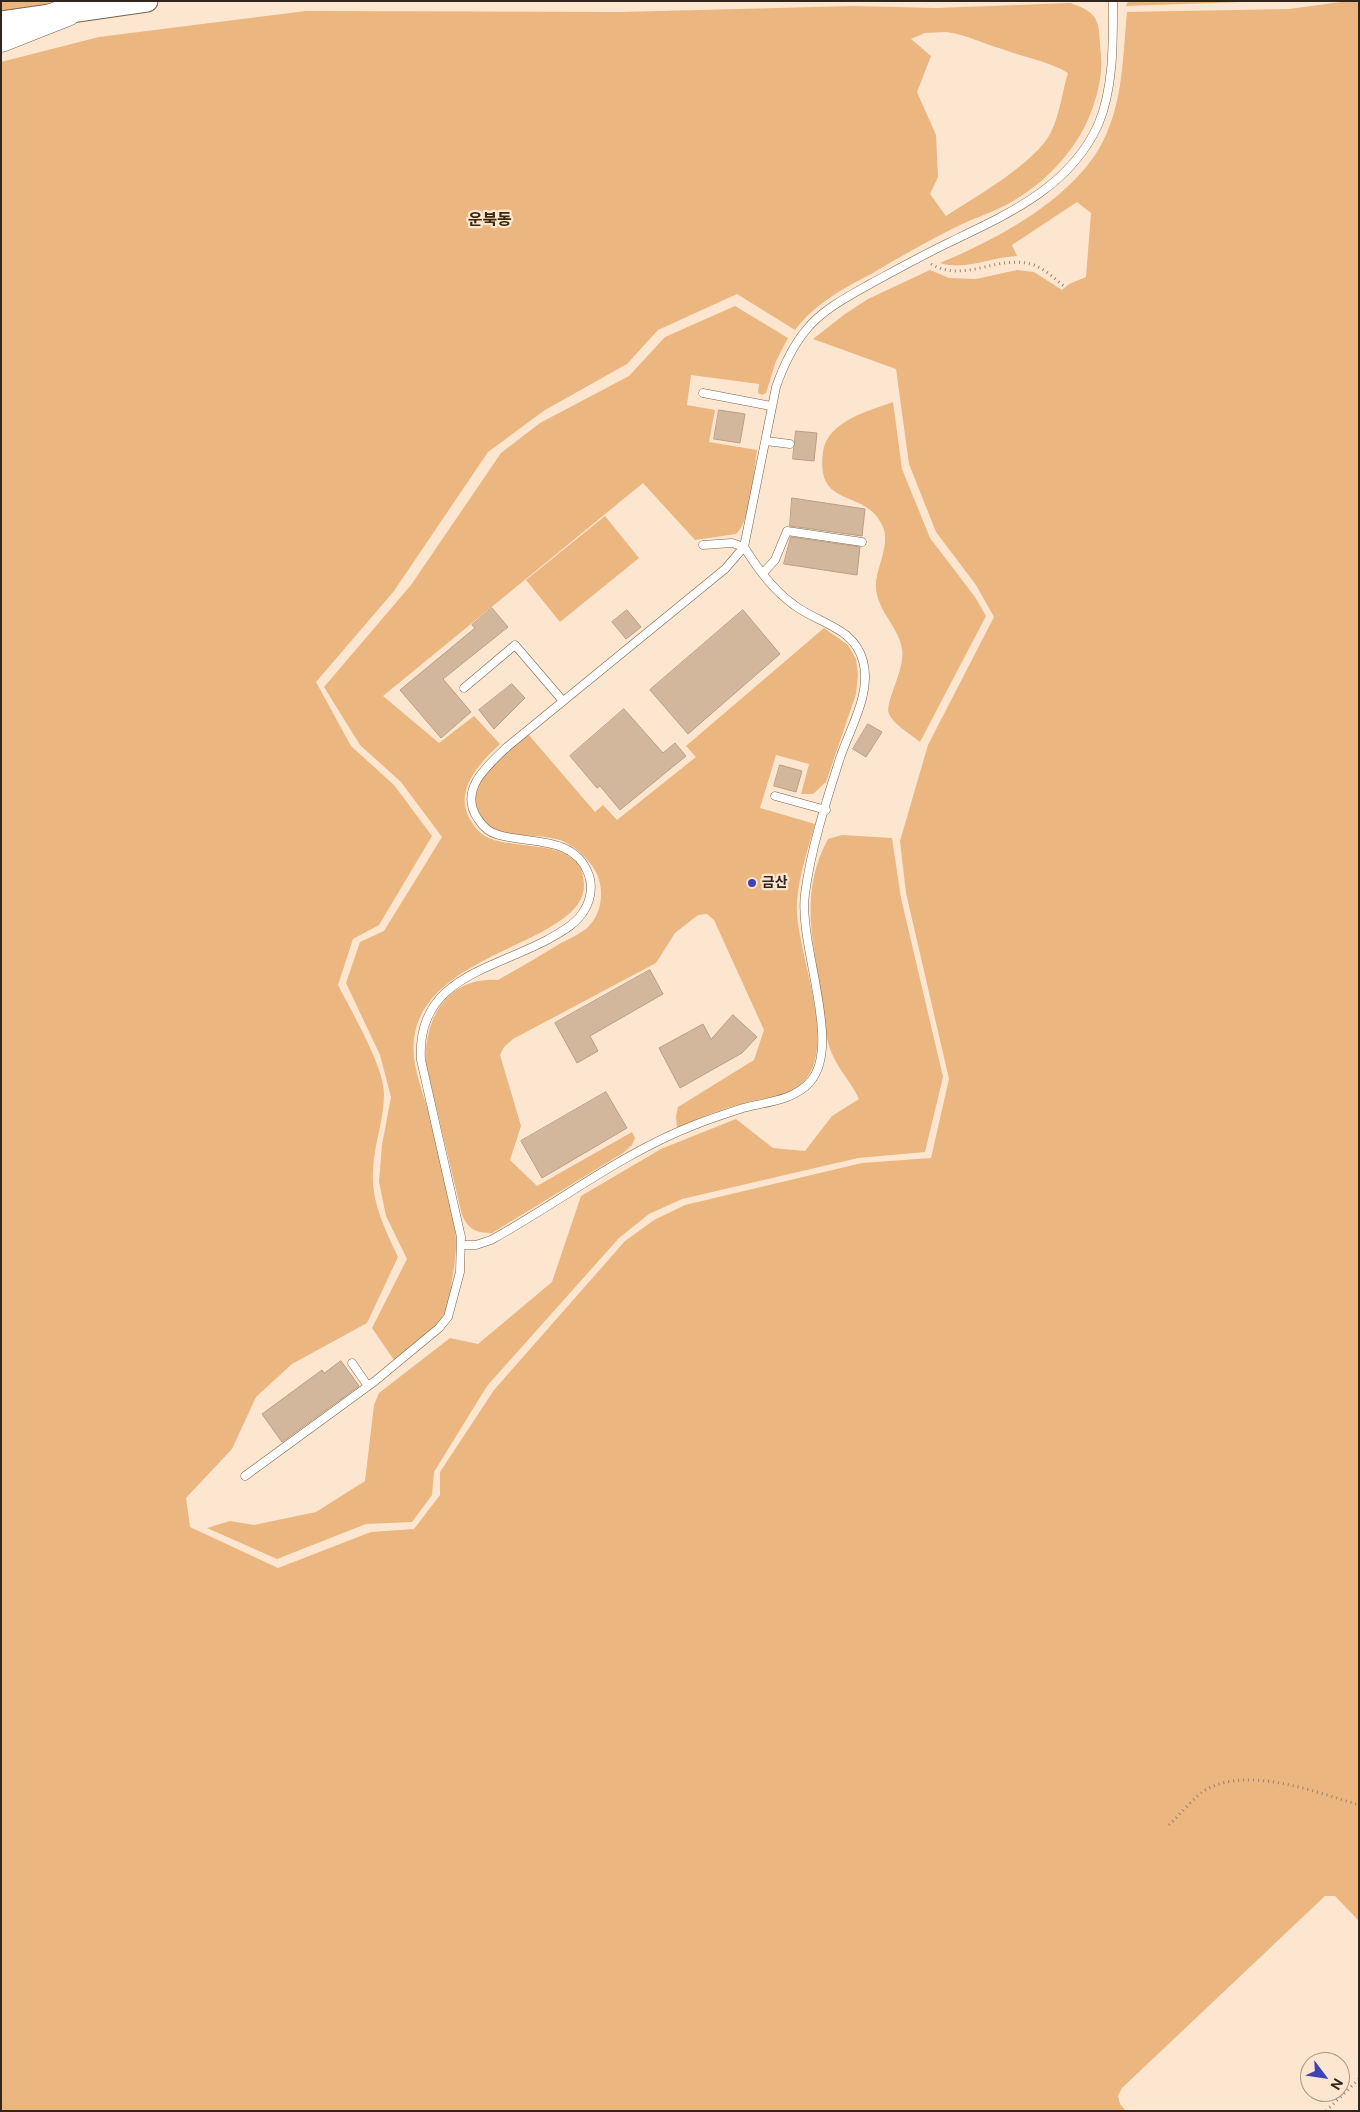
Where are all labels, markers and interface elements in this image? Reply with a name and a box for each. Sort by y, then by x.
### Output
district label: 운북동 [468,211,512,231]
place label: 금산 [762,875,788,891]
marker: 금산 [746,877,758,889]
north arrow [1300,2052,1350,2102]
text: N [1327,2075,1347,2093]

